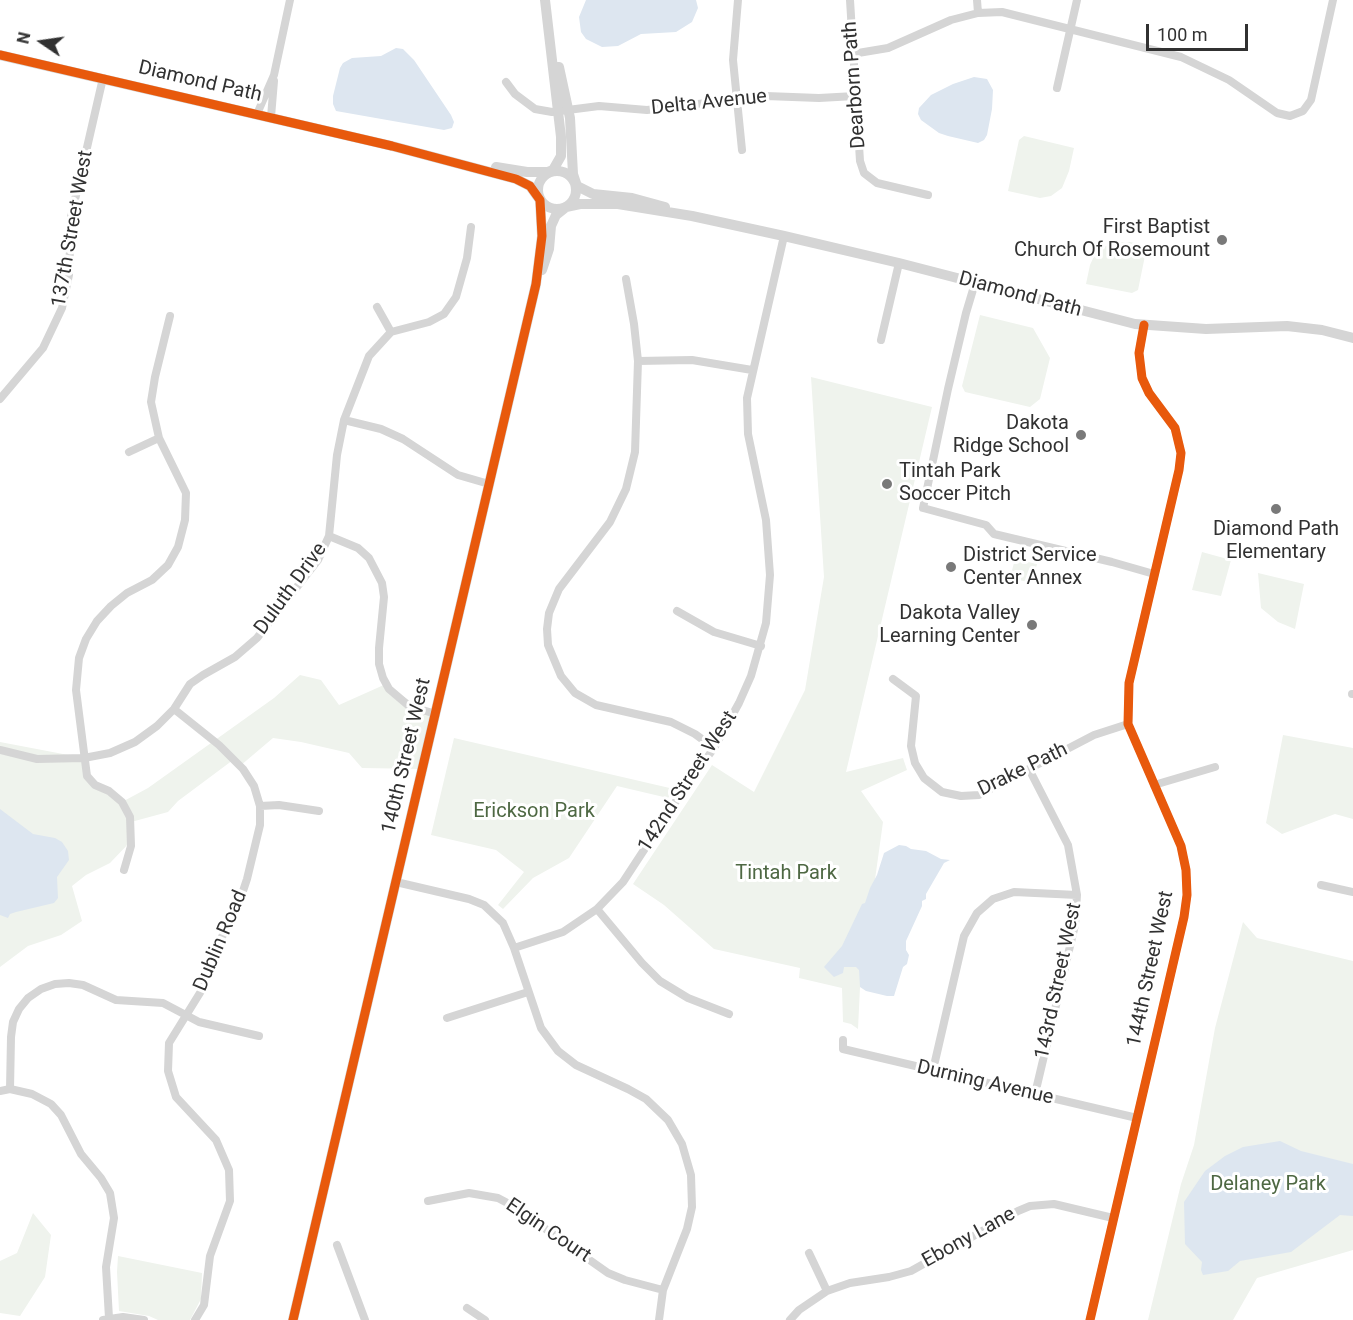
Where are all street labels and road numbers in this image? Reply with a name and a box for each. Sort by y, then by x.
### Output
street label: Dearborn Path [839,20,871,150]
street label: Diamond Path [136,56,264,108]
street label: Delta Avenue [650,85,768,121]
street label: 137th Street West [47,149,99,309]
street label: Diamond Path [956,267,1084,323]
street label: Duluth Drive [250,538,332,640]
street label: 140th Street West [377,676,437,836]
street label: 142nd Street West [633,707,743,857]
street label: Drake Path [974,738,1072,802]
street label: Dublin Road [189,887,253,995]
street label: 144th Street West [1123,889,1179,1049]
street label: 143rd Street West [1031,901,1087,1061]
street label: Durning Avenue [914,1056,1056,1110]
street label: Elgin Court [501,1194,595,1268]
street label: Ebony Lane [918,1203,1020,1273]

